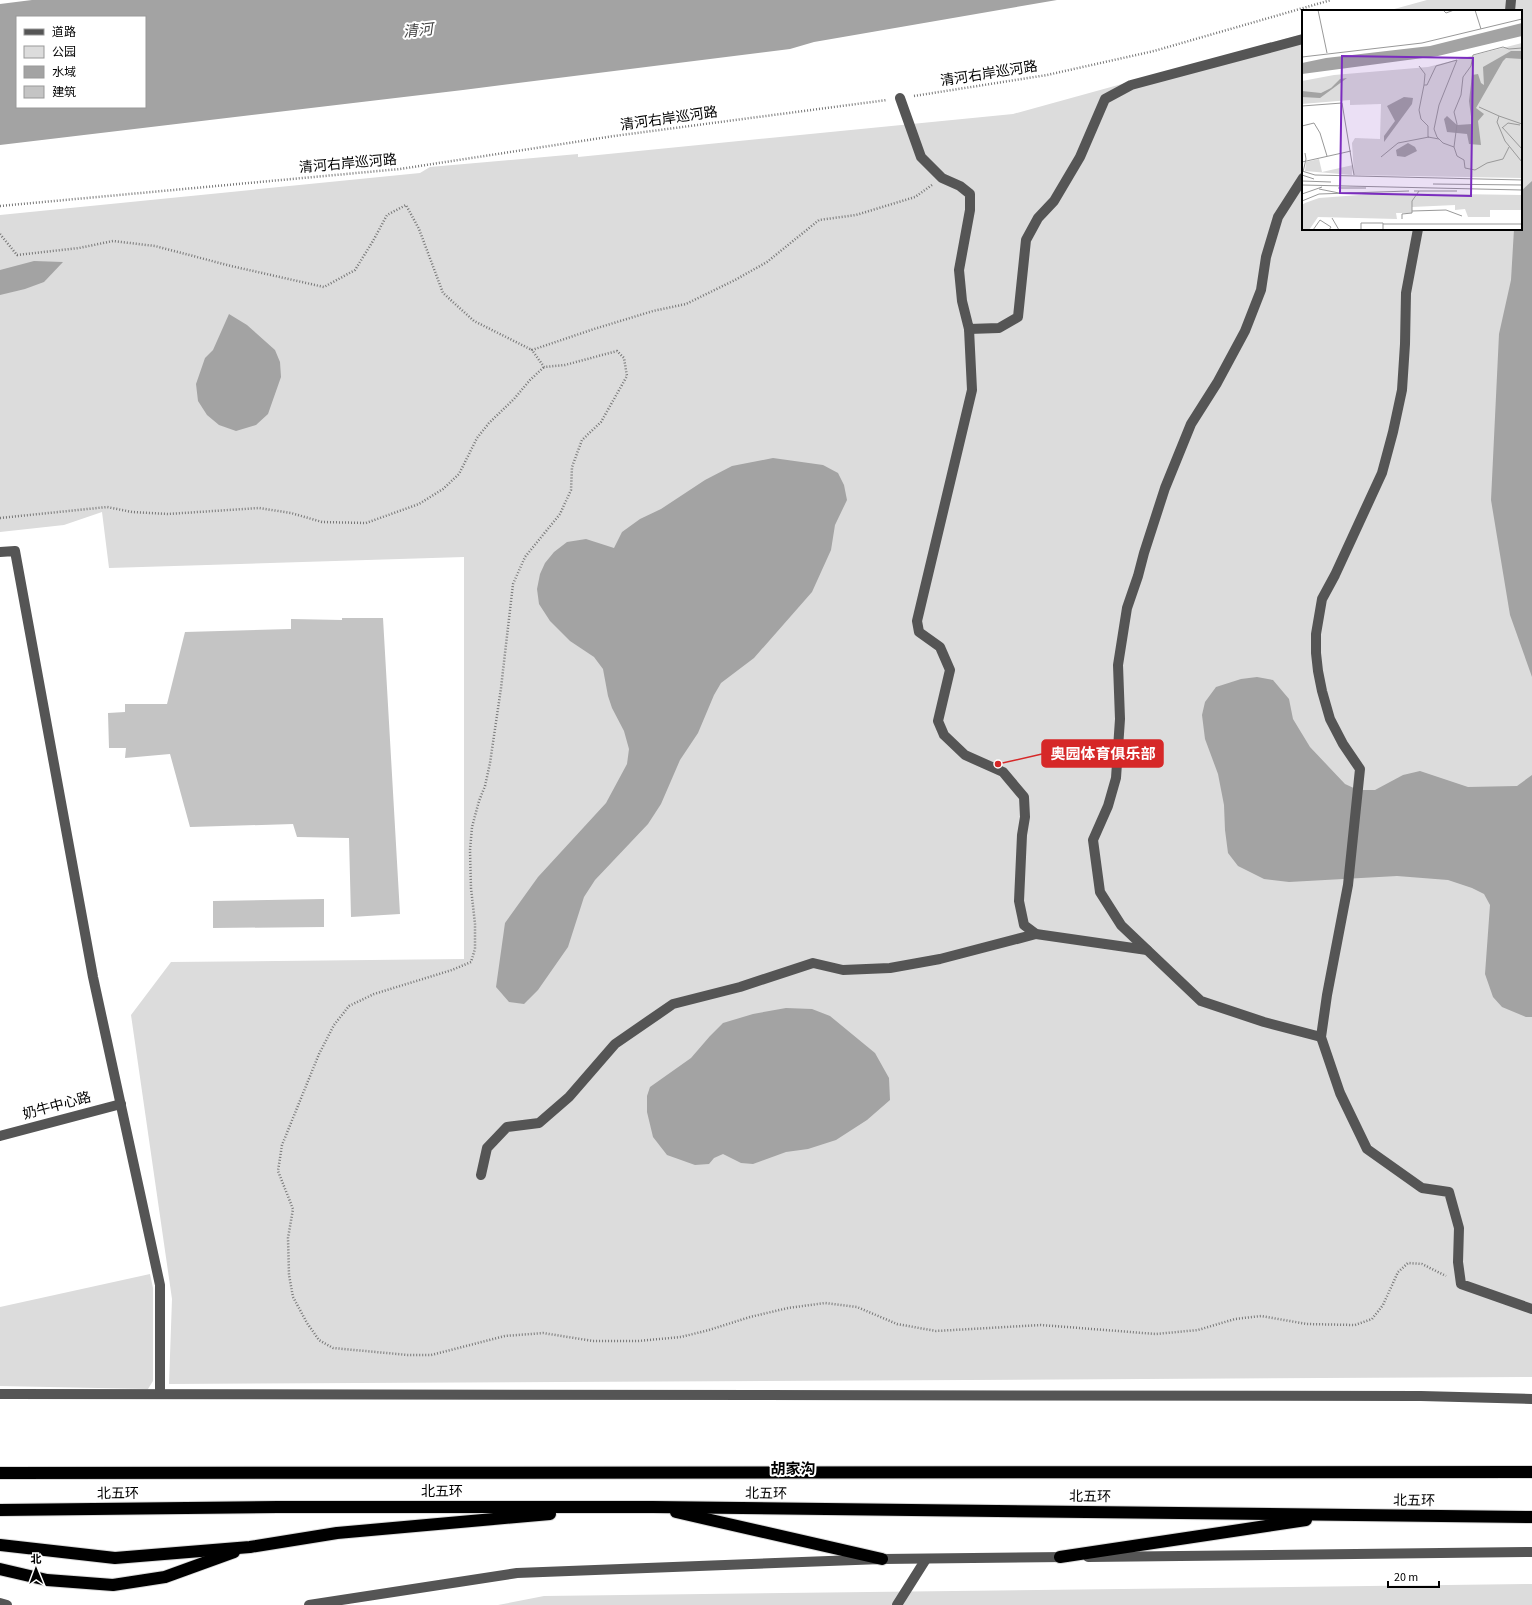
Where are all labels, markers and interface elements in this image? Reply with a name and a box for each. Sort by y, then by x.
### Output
inset map [1302,10,1522,230]
legend [16,16,146,108]
water label: 清河 [402,19,437,43]
text: 道路 [52,24,76,41]
text: 公园 [52,44,76,61]
street label: 清河右岸巡河路 [939,56,1039,92]
text: 水域 [52,64,76,81]
text: 建筑 [52,84,76,101]
street label: 清河右岸巡河路 [619,102,719,136]
street label: 清河右岸巡河路 [298,150,398,178]
callout: 奥园体育俱乐部 [1042,740,1163,767]
text: 奥园体育俱乐部 [1050,744,1156,765]
street label: 奶牛中心路 [21,1087,93,1125]
district label: 胡家沟 [770,1459,816,1480]
street label: 北五环 [421,1482,463,1502]
street label: 北五环 [97,1484,139,1504]
street label: 北五环 [745,1484,787,1504]
street label: 北五环 [1069,1487,1111,1507]
street label: 北五环 [1393,1491,1435,1511]
north arrow [16,1549,56,1589]
text: 北 [30,1552,41,1567]
scale bar [1388,1563,1439,1589]
text: 20 m [1394,1569,1418,1586]

